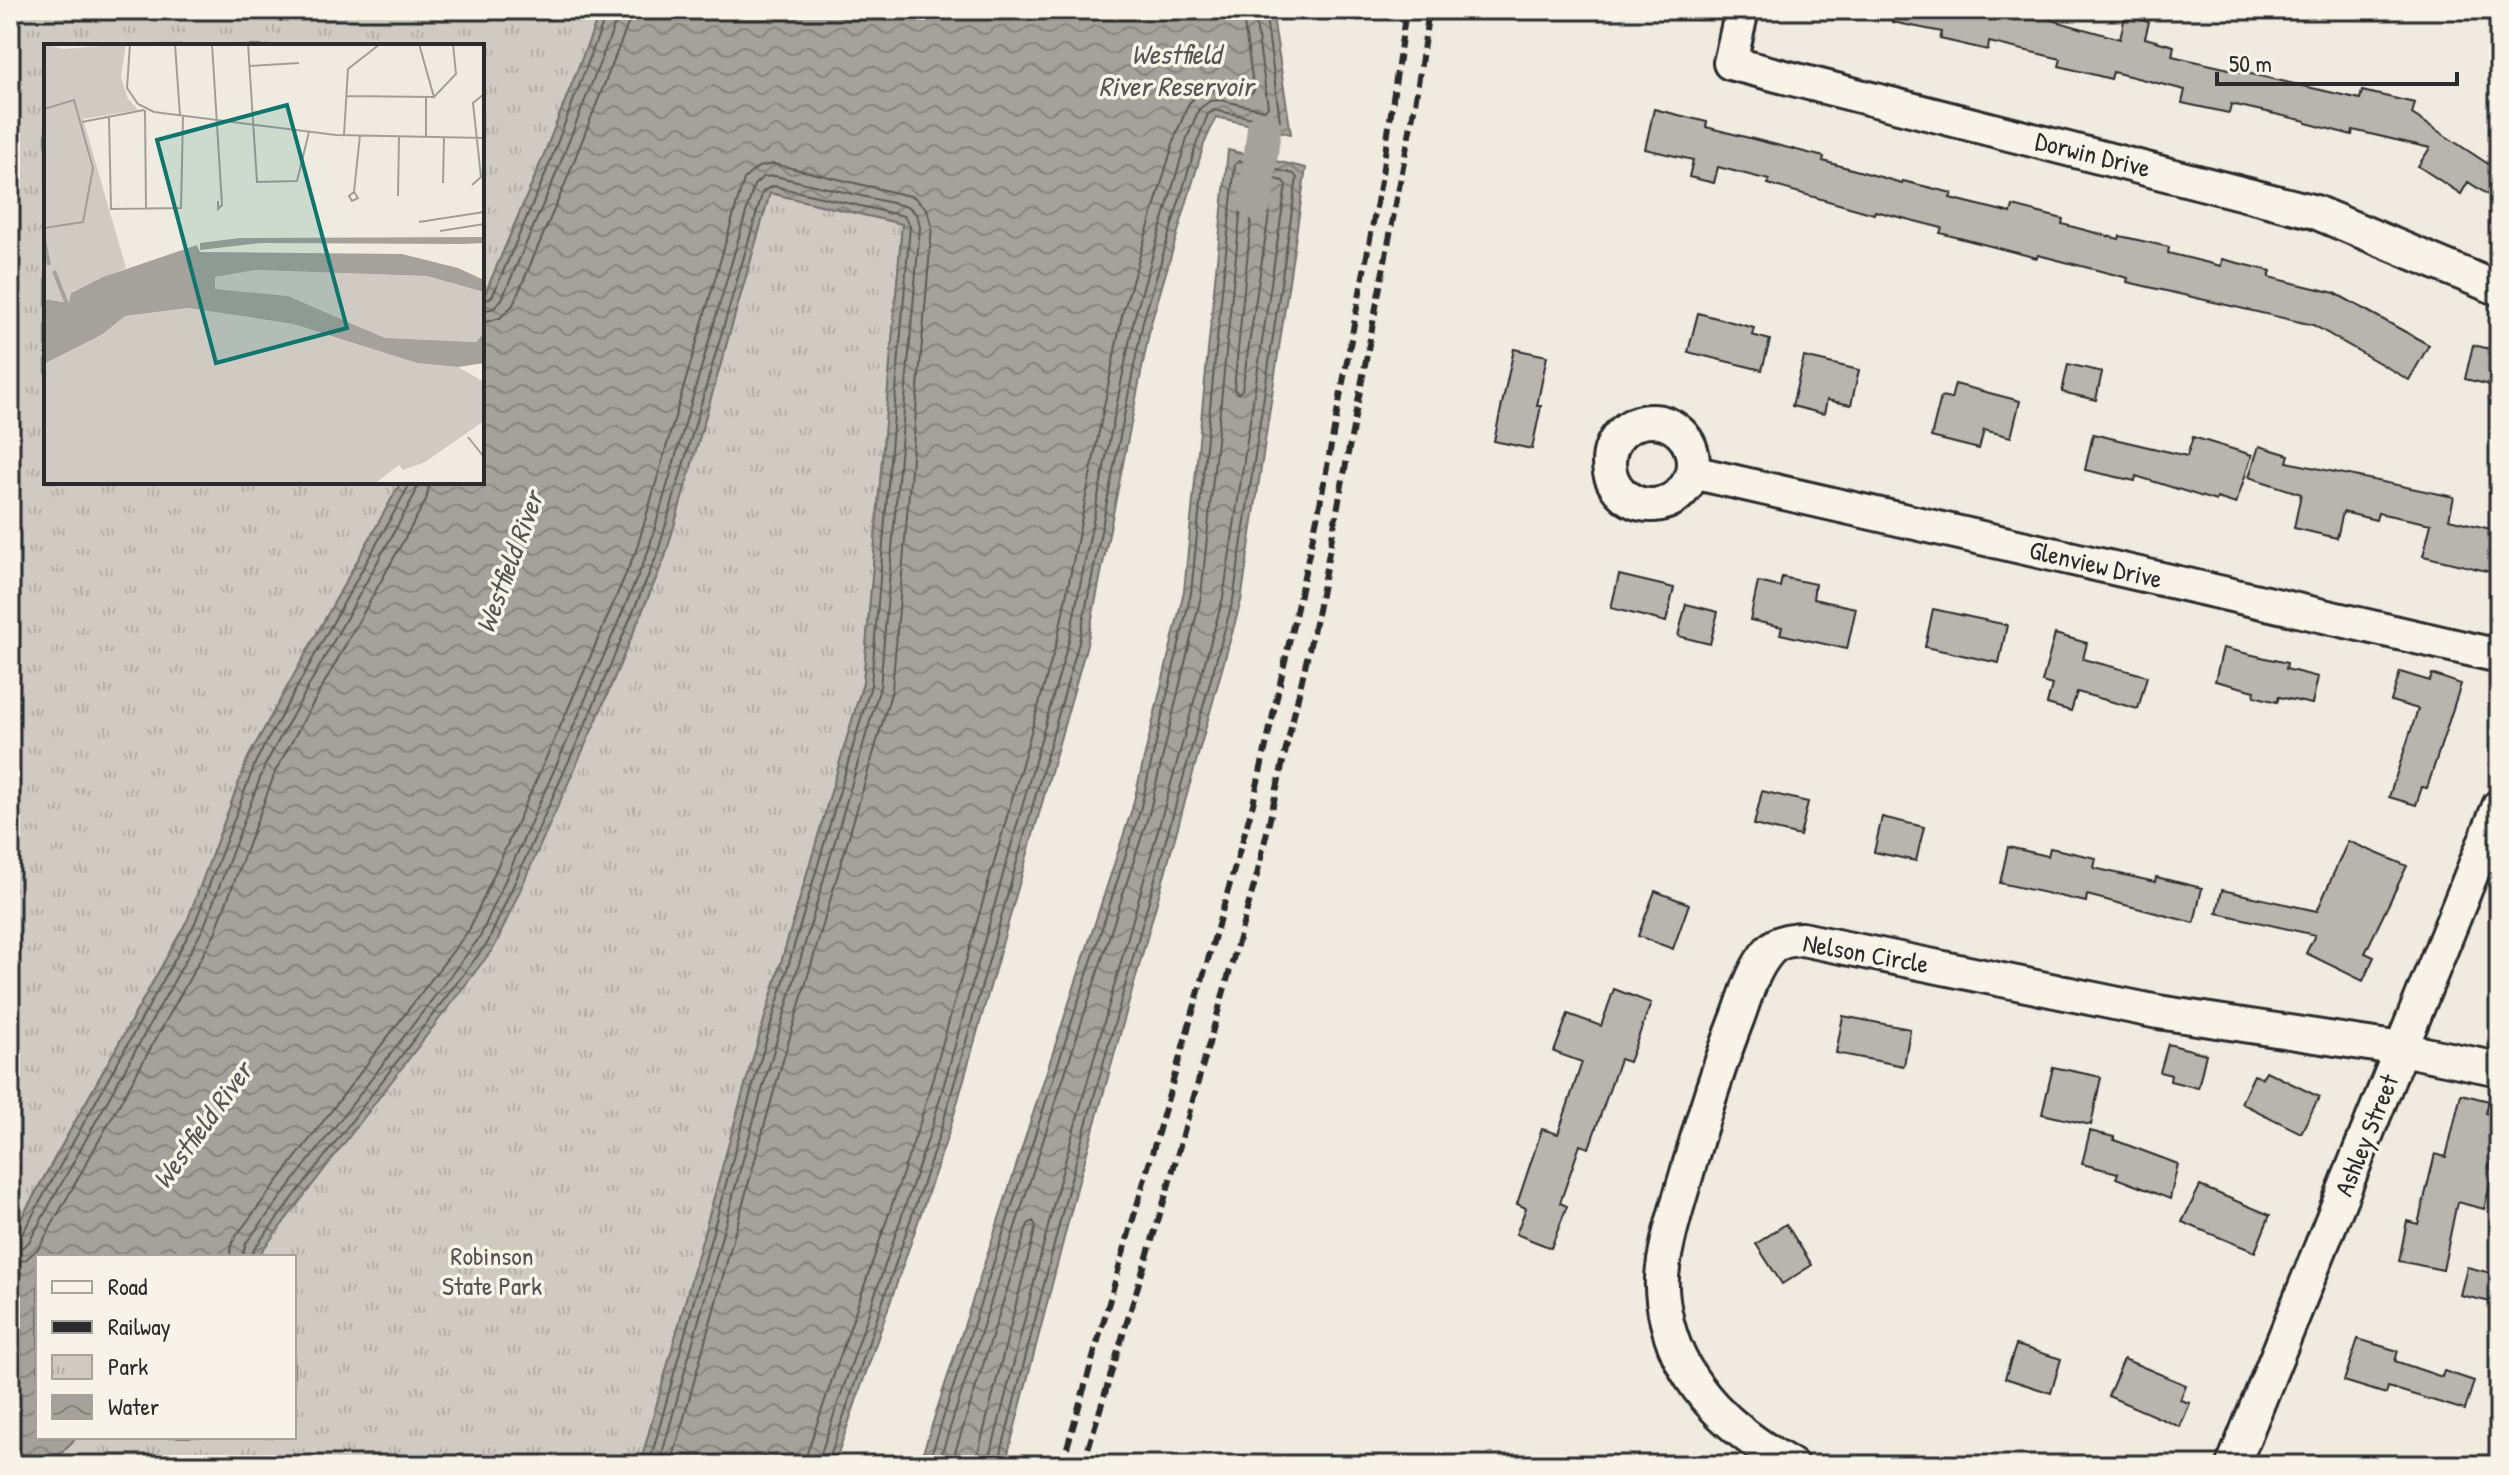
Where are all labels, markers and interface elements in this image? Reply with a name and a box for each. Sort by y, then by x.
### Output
water label: Westfield River Reservoir [1099,35,1257,105]
scale bar [2217,36,2457,86]
inset map [44,44,484,484]
text: 50 m [2229,47,2272,79]
street label: Dorwin Drive [2032,123,2154,185]
water label: Westfield River [466,483,553,638]
street label: Glenview Drive [2026,532,2166,596]
street label: Nelson Circle [1801,925,1931,981]
water label: Westfield River [143,1051,263,1196]
street label: Ashley Street [2326,1068,2407,1201]
park label: Robinson State Park [442,1238,542,1303]
legend [36,1255,296,1439]
text: Road [108,1270,147,1302]
text: Railway [108,1310,171,1342]
text: Park [108,1350,148,1382]
text: Water [108,1390,159,1422]

